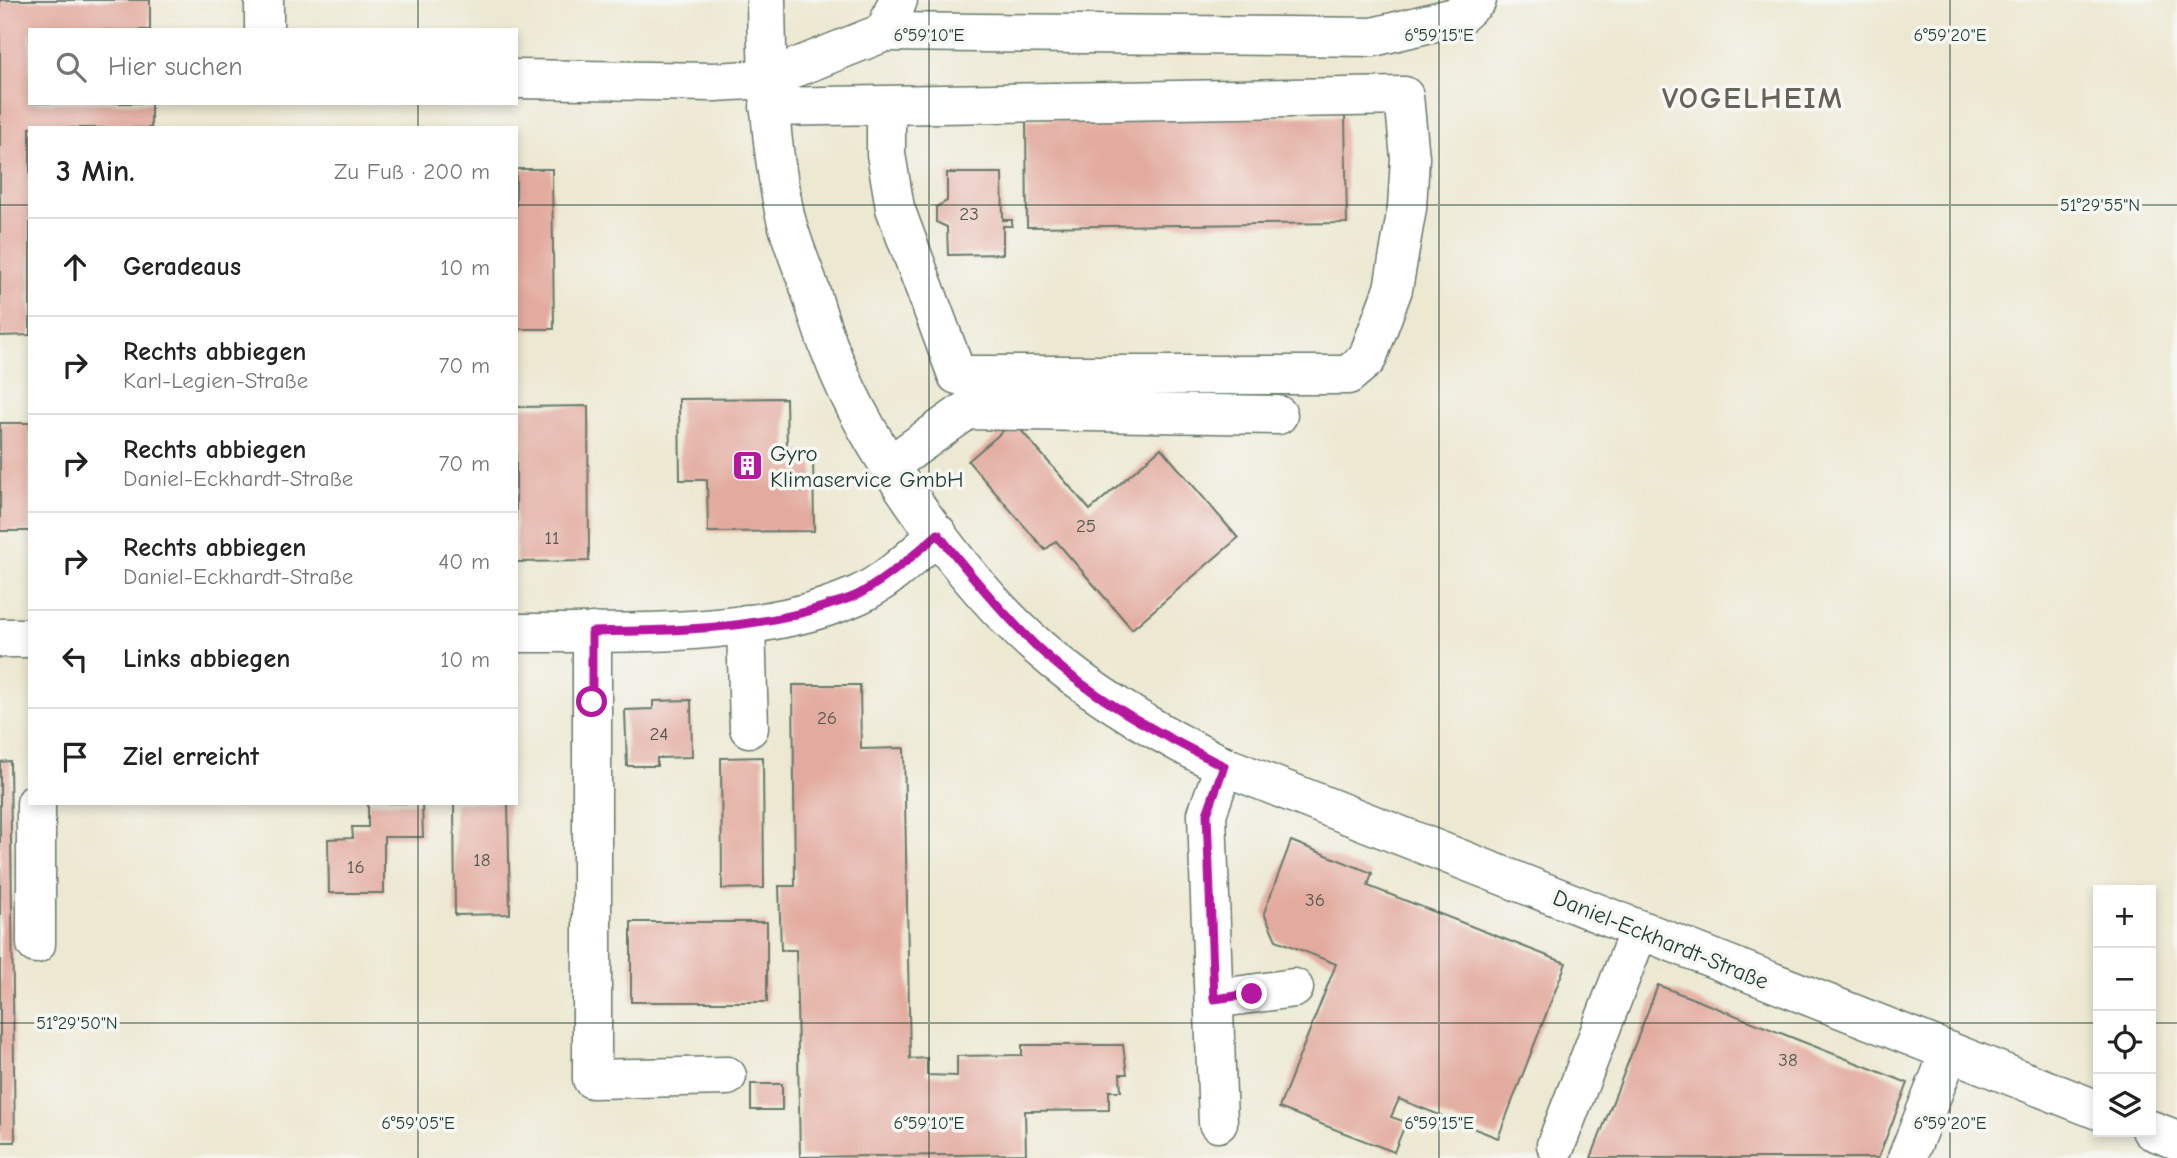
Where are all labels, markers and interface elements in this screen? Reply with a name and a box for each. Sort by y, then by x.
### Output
text: 6°59'10"E [894,25,965,46]
text: 6°59'15"E [1404,25,1474,46]
text: 6°59'20"E [1913,25,1987,46]
search box [28,28,518,105]
icon: search [52,48,90,86]
text: Hier suchen [108,52,243,82]
district label: VOGELHEIM [1662,81,1844,116]
text: 3 Min. [56,154,135,189]
text: Zu Fuß · 200 m [334,158,490,185]
text: 51°29'55"N [2060,195,2140,216]
house number: 23 [959,203,979,225]
icon: ahead [56,248,94,286]
text: Geradeaus [123,252,241,282]
text: 10 m [440,254,490,281]
text: Rechts abbiegen [123,337,306,367]
icon: right [56,346,94,384]
text: 70 m [438,352,490,379]
text: Karl-Legien-Straße [123,367,308,394]
text: Rechts abbiegen [123,435,306,465]
place label: Gyro Klimaservice GmbH [770,440,964,493]
icon: right [56,444,94,482]
building icon: Gyro Klimaservice GmbH [730,449,764,483]
text: 70 m [438,450,490,477]
text: Daniel-Eckhardt-Straße [123,465,353,492]
house number: 25 [1076,515,1096,537]
house number: 11 [544,527,560,549]
text: Rechts abbiegen [123,533,306,563]
icon: right [56,542,94,580]
text: 40 m [438,548,490,575]
text: Daniel-Eckhardt-Straße [123,563,353,590]
icon: left [56,640,94,678]
text: Links abbiegen [123,644,290,674]
text: 10 m [440,646,490,673]
route start [576,686,607,717]
house number: 26 [817,707,837,729]
house number: 24 [649,723,669,745]
icon: arrive [56,738,94,776]
text: Ziel erreicht [123,742,259,772]
house number: 18 [473,849,491,871]
house number: 16 [347,856,365,878]
street label: Daniel-Eckhardt-Straße [1549,884,1773,995]
map controls [2093,885,2156,1137]
button: + [2093,885,2156,948]
house number: 36 [1305,889,1325,911]
button: − [2093,948,2156,1011]
route end [1236,978,1267,1009]
button: locate [2093,1011,2156,1074]
text: 51°29'50"N [36,1013,118,1034]
house number: 38 [1778,1049,1798,1071]
button: layers [2093,1074,2156,1137]
text: 6°59'05"E [381,1113,455,1134]
text: 6°59'10"E [894,1113,965,1134]
text: 6°59'15"E [1404,1113,1474,1134]
text: 6°59'20"E [1913,1113,1987,1134]

